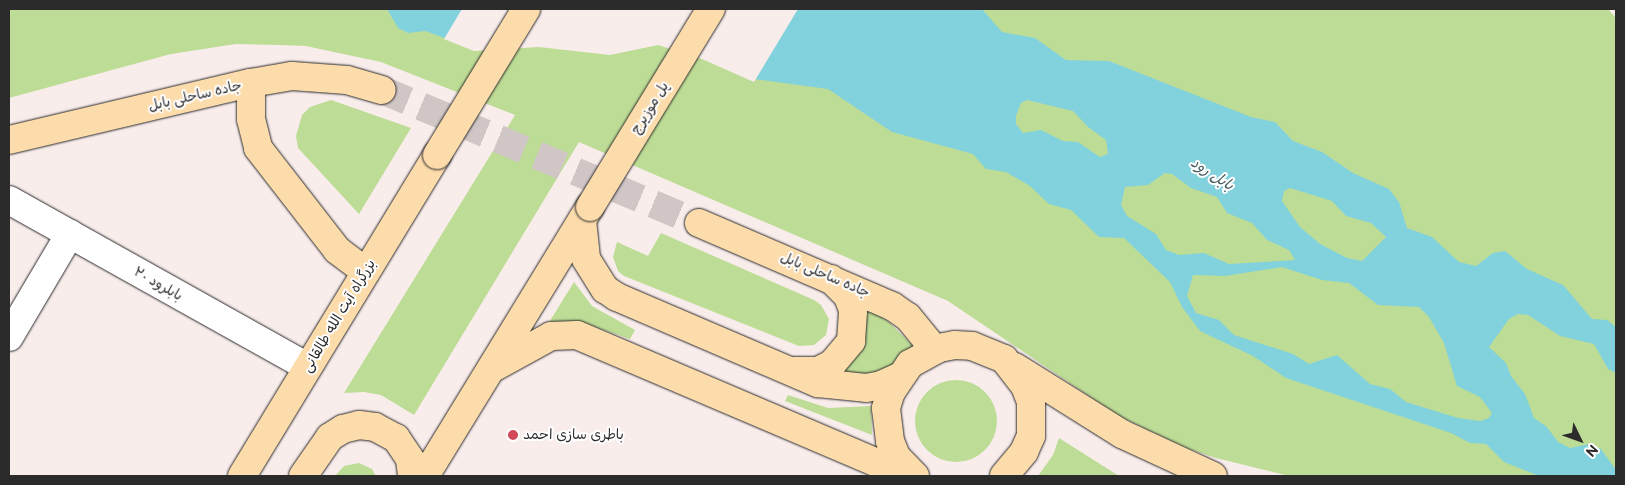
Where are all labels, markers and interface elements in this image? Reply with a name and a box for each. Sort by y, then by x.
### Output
street label: جاده ساحلی بابل [147,77,243,115]
street label: پل موزیرج [627,79,673,137]
water label: بابل رود [1187,153,1237,195]
street label: جاده ساحلی بابل [778,249,872,301]
street label: بزرگراه آیت الله طالقانی [299,256,379,376]
street label: بابلرود ۲۰ [131,263,185,305]
north arrow [1555,415,1605,465]
place label: باطری سازی احمد [523,427,624,443]
marker: باطری سازی احمد [507,429,519,441]
text: N [1582,441,1601,460]

